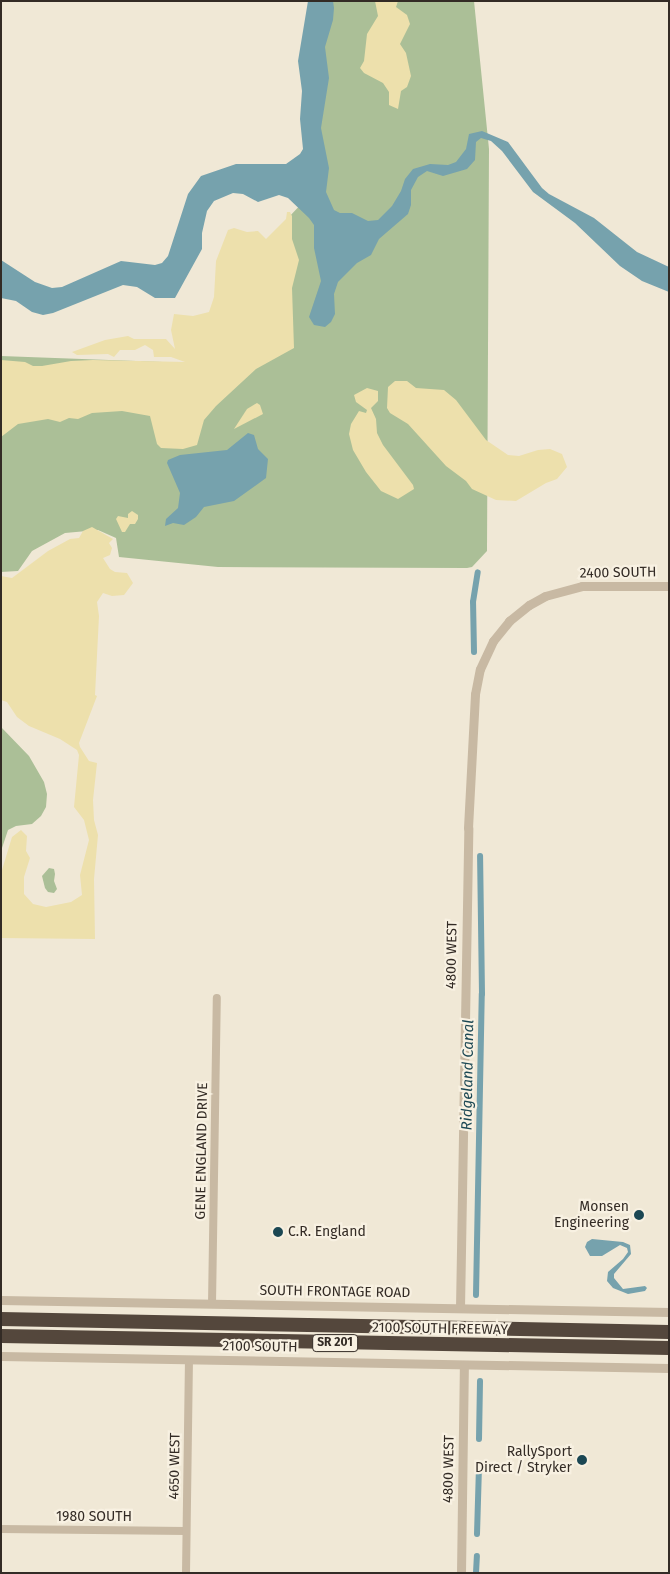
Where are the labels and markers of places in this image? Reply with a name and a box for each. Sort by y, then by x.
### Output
place label: Monsen Engineering [554,1199,629,1232]
marker: Monsen Engineering [633,1209,645,1221]
place label: C.R. England [288,1224,366,1240]
marker: C.R. England [272,1226,284,1238]
place label: RallySport Direct / Stryker [475,1444,572,1476]
marker: RallySport Direct / Stryker [576,1454,588,1466]

